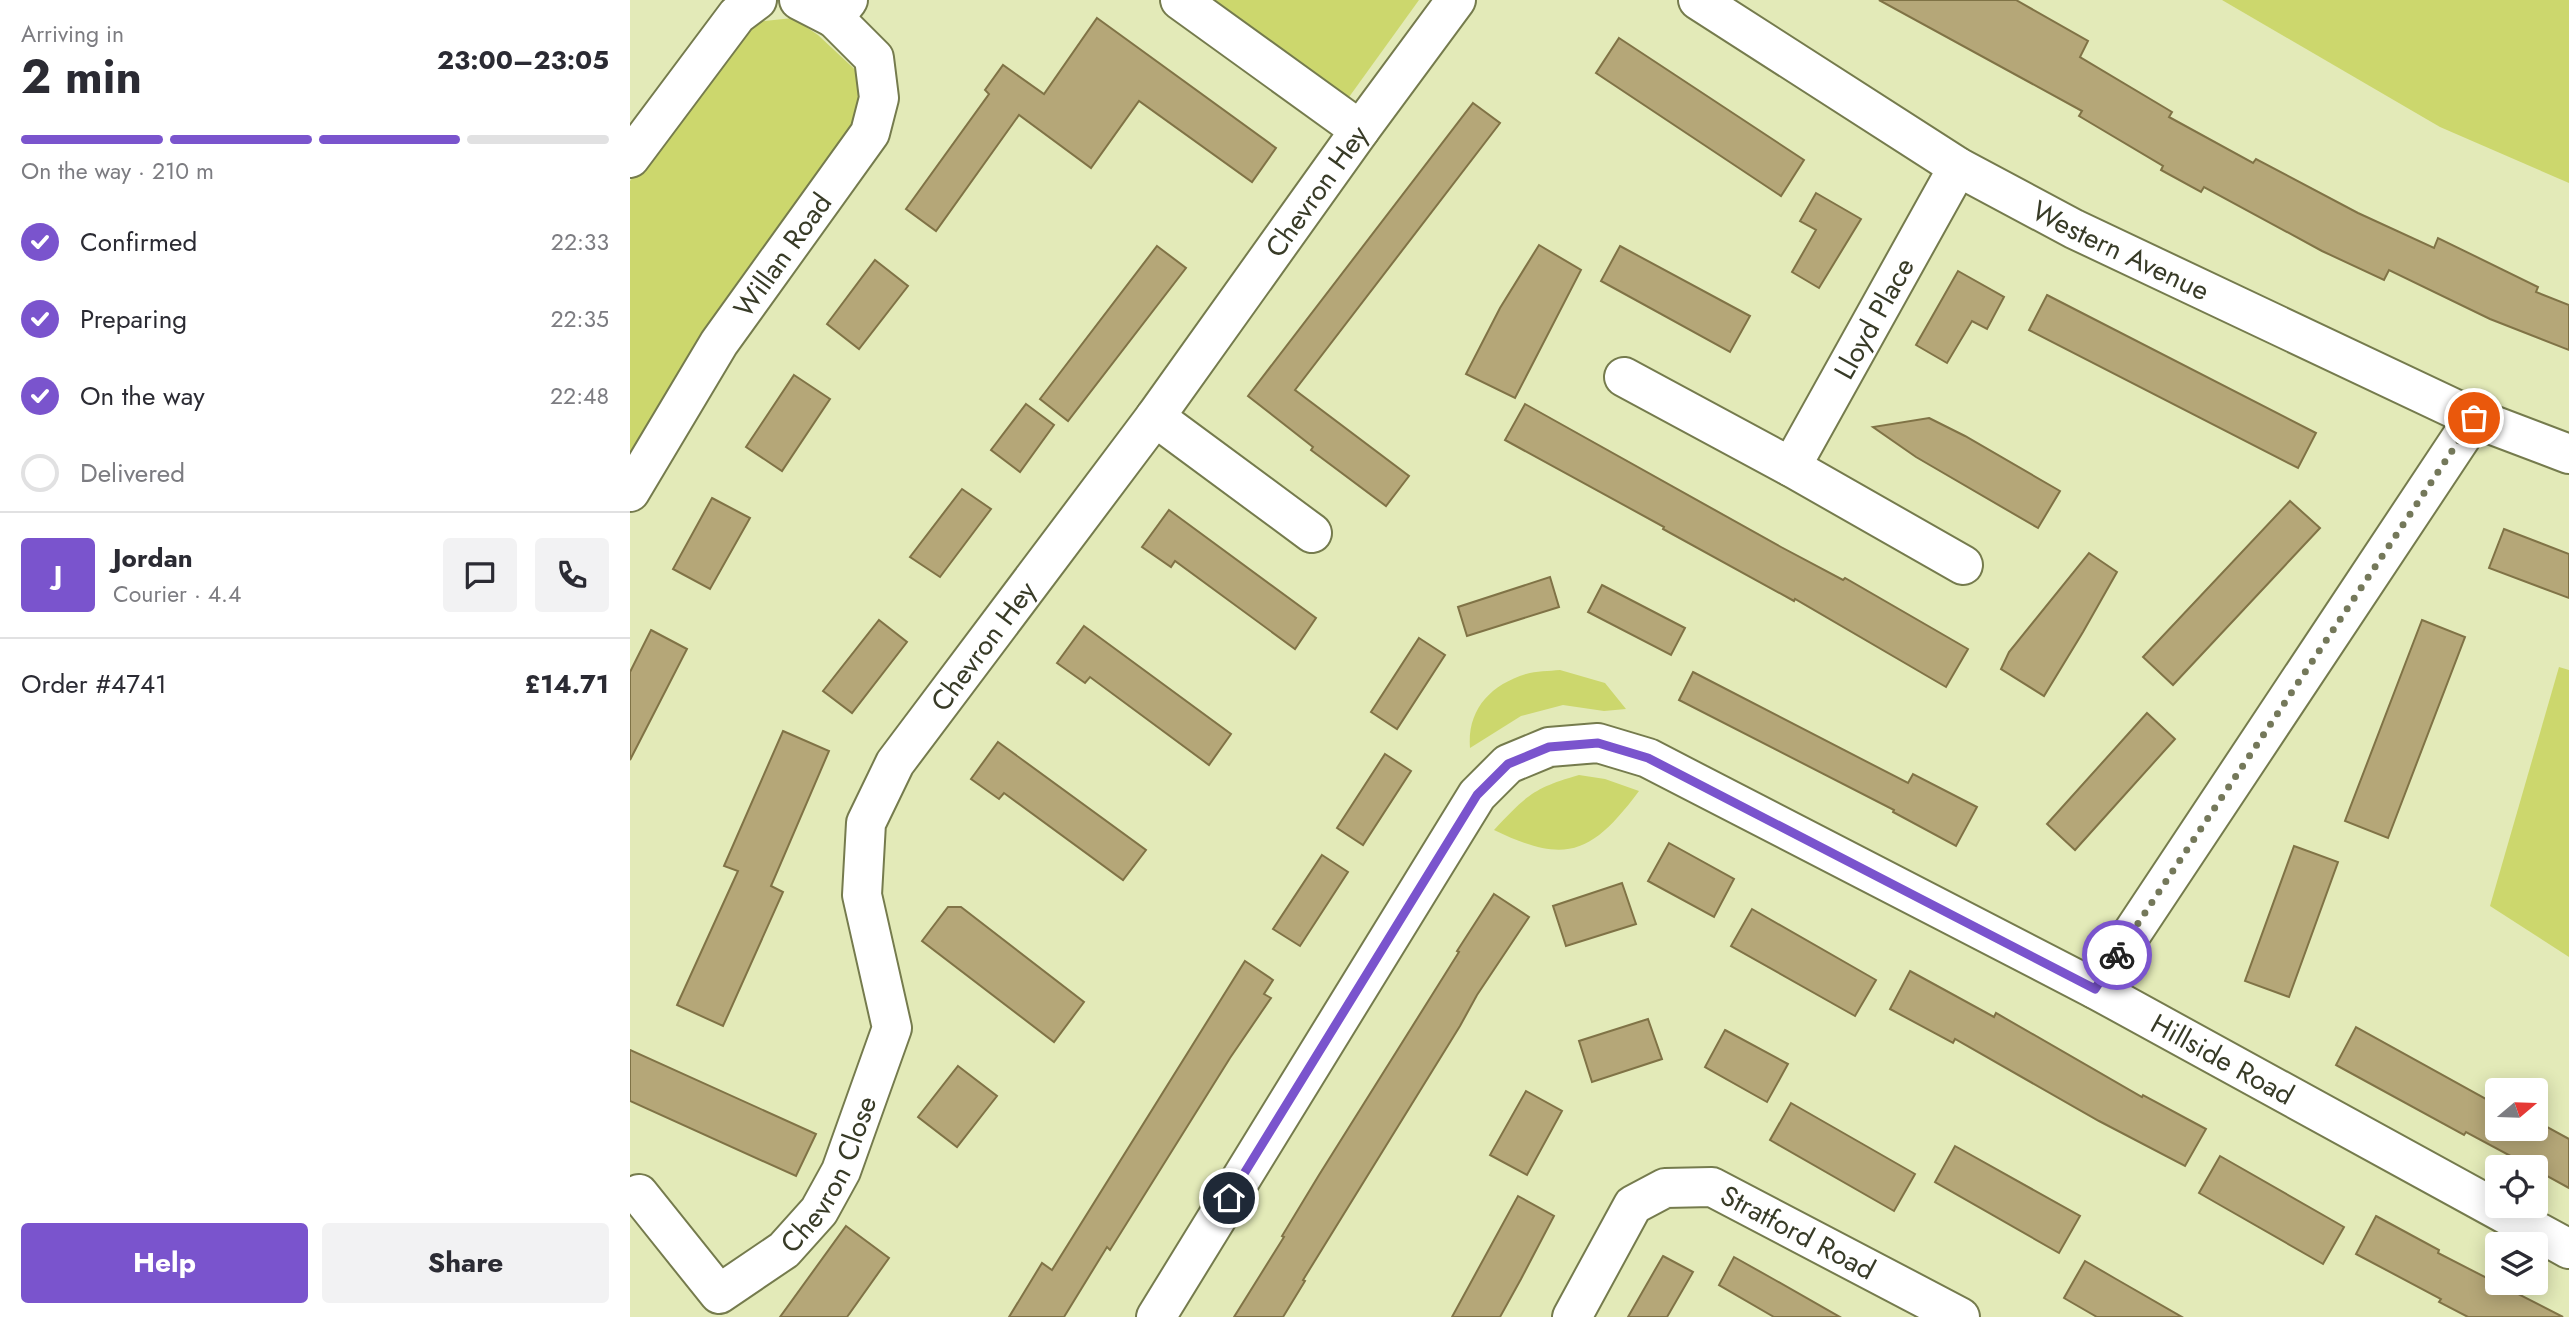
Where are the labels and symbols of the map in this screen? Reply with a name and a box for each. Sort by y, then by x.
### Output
street label: Chevron Hey [1255,116,1379,266]
street label: Willan Road [724,184,842,326]
street label: Western Avenue [2025,190,2216,311]
street label: Lloyd Place [1824,250,1925,387]
pin [2444,388,2504,448]
street label: Chevron Hey [921,572,1047,720]
courier [2082,920,2152,990]
street label: Hillside Road [2143,1003,2301,1115]
north arrow [2485,1078,2548,1141]
street label: Chevron Close [771,1090,887,1262]
pin [1199,1168,1259,1228]
street label: Stratford Road [1713,1175,1883,1290]

